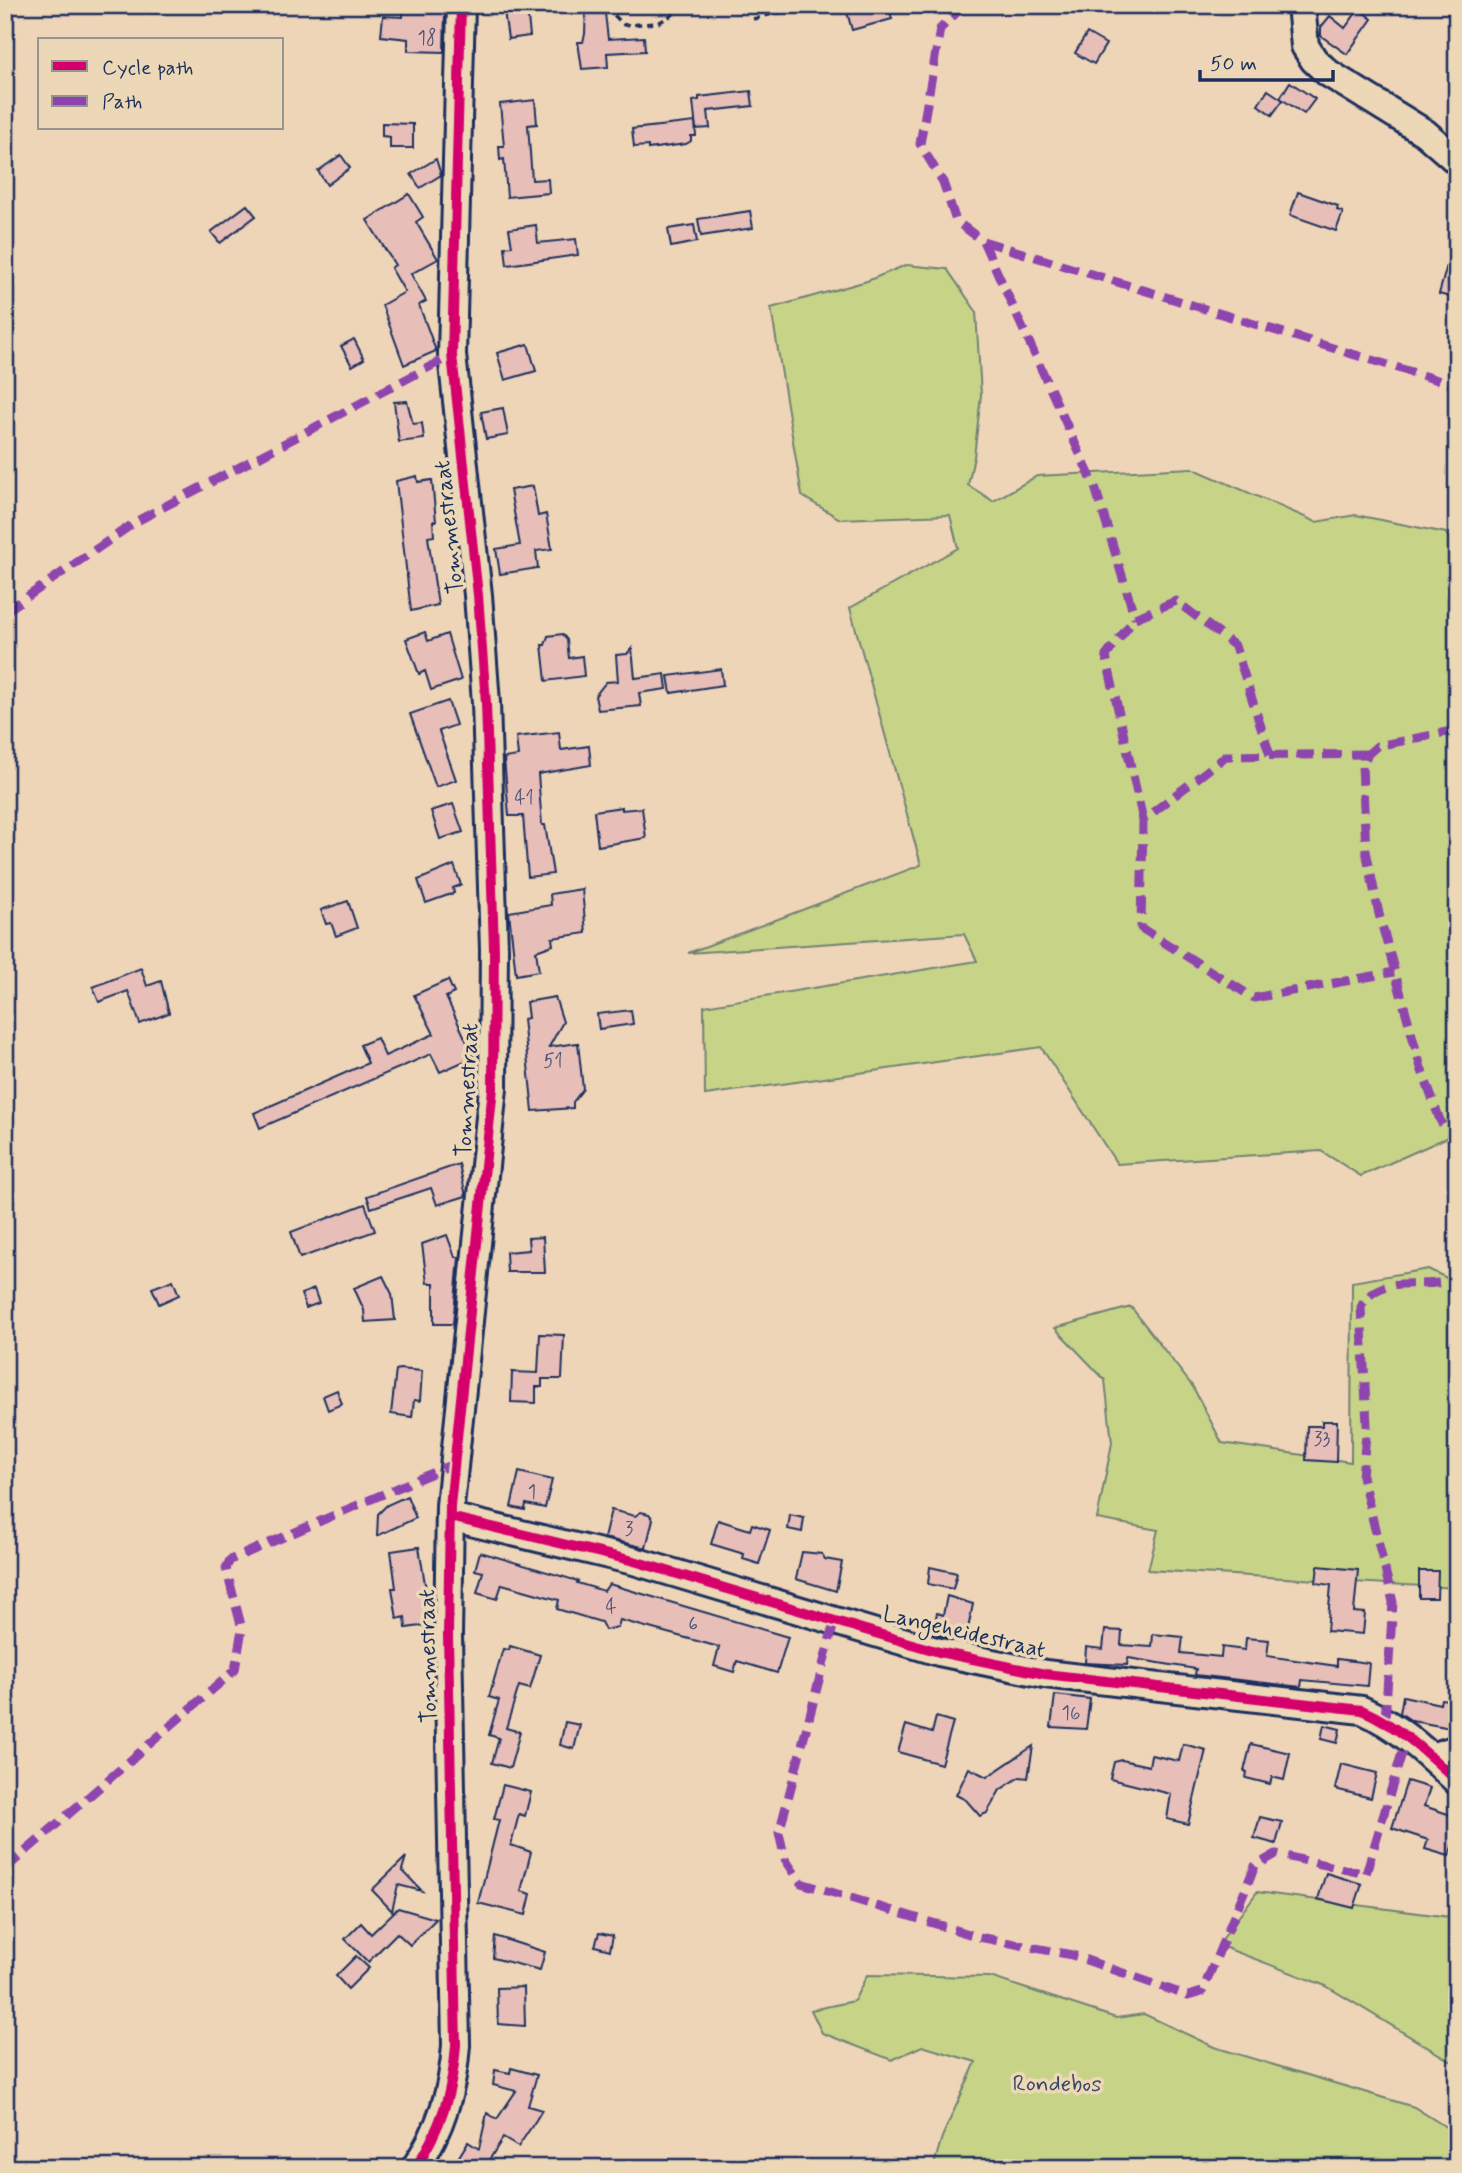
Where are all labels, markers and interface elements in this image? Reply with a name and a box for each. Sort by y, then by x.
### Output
house number: 18 [418,26,436,51]
legend [38,38,284,130]
scale bar [1200,38,1332,82]
text: 50 m [1210,50,1257,78]
text: Cycle path [102,54,193,82]
text: Path [102,88,142,116]
street label: Tommestraat [428,459,472,595]
house number: 41 [514,786,534,811]
street label: Tommestraat [450,1022,486,1158]
house number: 51 [543,1049,563,1074]
house number: 33 [1314,1427,1330,1452]
house number: 1 [528,1480,536,1505]
house number: 3 [625,1517,634,1542]
street label: Tommestraat [413,1589,445,1723]
house number: 4 [605,1595,617,1620]
street label: Langeheidestraat [879,1600,1048,1668]
house number: 6 [688,1612,698,1637]
house number: 16 [1061,1701,1081,1726]
park label: Rondebos [1012,2070,1102,2100]

